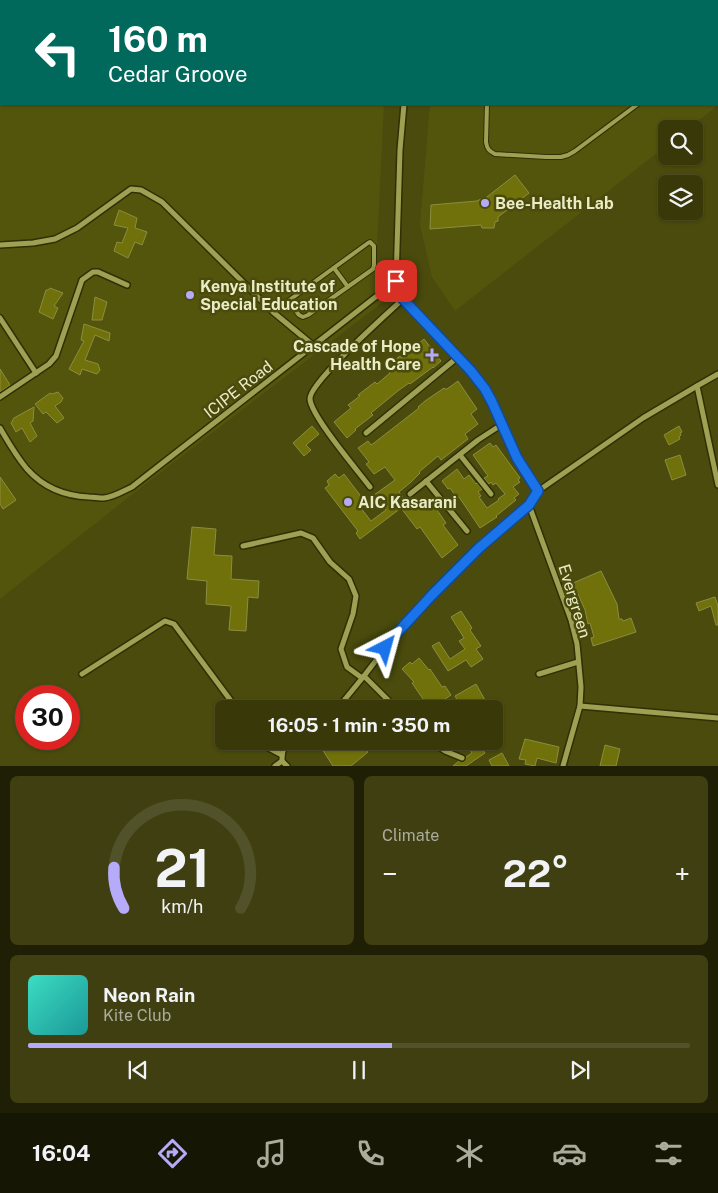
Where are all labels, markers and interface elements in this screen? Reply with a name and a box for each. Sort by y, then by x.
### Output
text: 160 m [108,19,208,60]
icon: left [25,20,90,85]
text: Cedar Groove [108,61,247,87]
map controls [658,120,703,220]
button: search [658,120,703,165]
button: layers [658,175,703,220]
place label: Bee-Health Lab [495,194,614,213]
marker: Bee-Health Lab [479,197,491,209]
pin [375,260,417,302]
icon: arrive [382,267,410,295]
place label: Kenya Institute of Special Education [200,277,337,314]
marker: Kenya Institute of Special Education [184,289,196,301]
place label: Cascade of Hope Health Care [293,337,421,374]
marker: Cascade of Hope Health Care [425,348,439,362]
street label: ICIPE Road [200,357,276,422]
place label: AIC Kasarani [358,493,457,512]
marker: AIC Kasarani [342,496,354,508]
street label: Evergreen [554,562,595,640]
position arrow [358,621,410,673]
speed limit sign: 30 [15,685,80,750]
text: 16:05 · 1 min · 350 m [268,714,450,736]
text: Climate [382,826,439,845]
text: 21 [154,838,210,899]
text: 22° [503,851,569,896]
text: − [382,857,398,890]
text: + [674,857,690,890]
text: km/h [161,896,203,917]
text: Neon Rain [103,984,195,1006]
text: Kite Club [103,1006,171,1025]
icon: previous [124,1056,152,1084]
icon: pause [345,1056,373,1084]
icon: next [566,1056,594,1084]
icon: directions [155,1136,190,1171]
icon: music [254,1136,289,1171]
icon: phone [353,1136,388,1171]
icon: climate [452,1136,487,1171]
icon: car [552,1136,587,1171]
icon: filters [651,1136,686,1171]
text: 16:04 [32,1140,91,1166]

